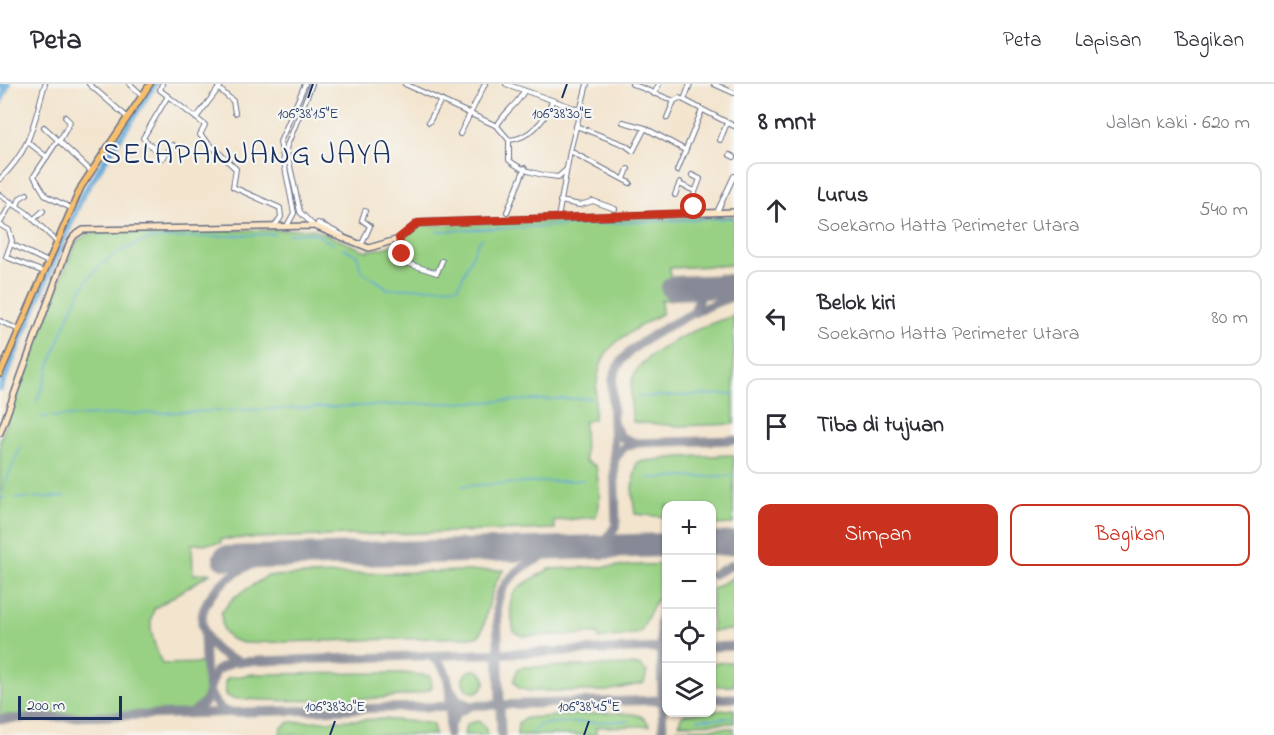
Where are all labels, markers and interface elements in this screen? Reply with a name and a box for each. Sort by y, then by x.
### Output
text: Peta [30,21,82,62]
text: Peta [1003,26,1042,56]
text: Lapisan [1075,26,1141,56]
text: Bagikan [1174,26,1244,56]
text: 106°38'15"E [277,103,339,125]
text: 106°38'30"E [532,103,592,125]
text: 8 mnt [758,104,816,142]
text: Jalan kaki · 620 m [1106,109,1250,138]
district label: SELAPANJANG JAYA [102,134,392,178]
text: Lurus [817,180,868,212]
route start [680,193,706,219]
icon: ahead [760,194,793,227]
text: 540 m [1199,196,1248,225]
text: Soekarno Hatta Perimeter Utara [817,212,1080,241]
route end [388,240,414,266]
text: Belok kiri [817,288,896,320]
icon: left [760,302,793,335]
text: 80 m [1211,304,1248,333]
text: Soekarno Hatta Perimeter Utara [817,320,1080,349]
icon: arrive [760,410,793,443]
text: Tiba di tujuan [817,410,944,442]
map controls [662,501,716,717]
button: + [662,501,716,555]
button: Simpan [758,504,998,566]
button: Bagikan [1010,504,1250,566]
button: − [662,555,716,609]
button: locate [662,609,716,663]
button: layers [662,663,716,717]
scale bar [18,693,122,720]
text: 200 m [27,694,65,718]
text: 106°38'30"E [305,696,365,718]
text: 106°38'45"E [558,696,620,718]

